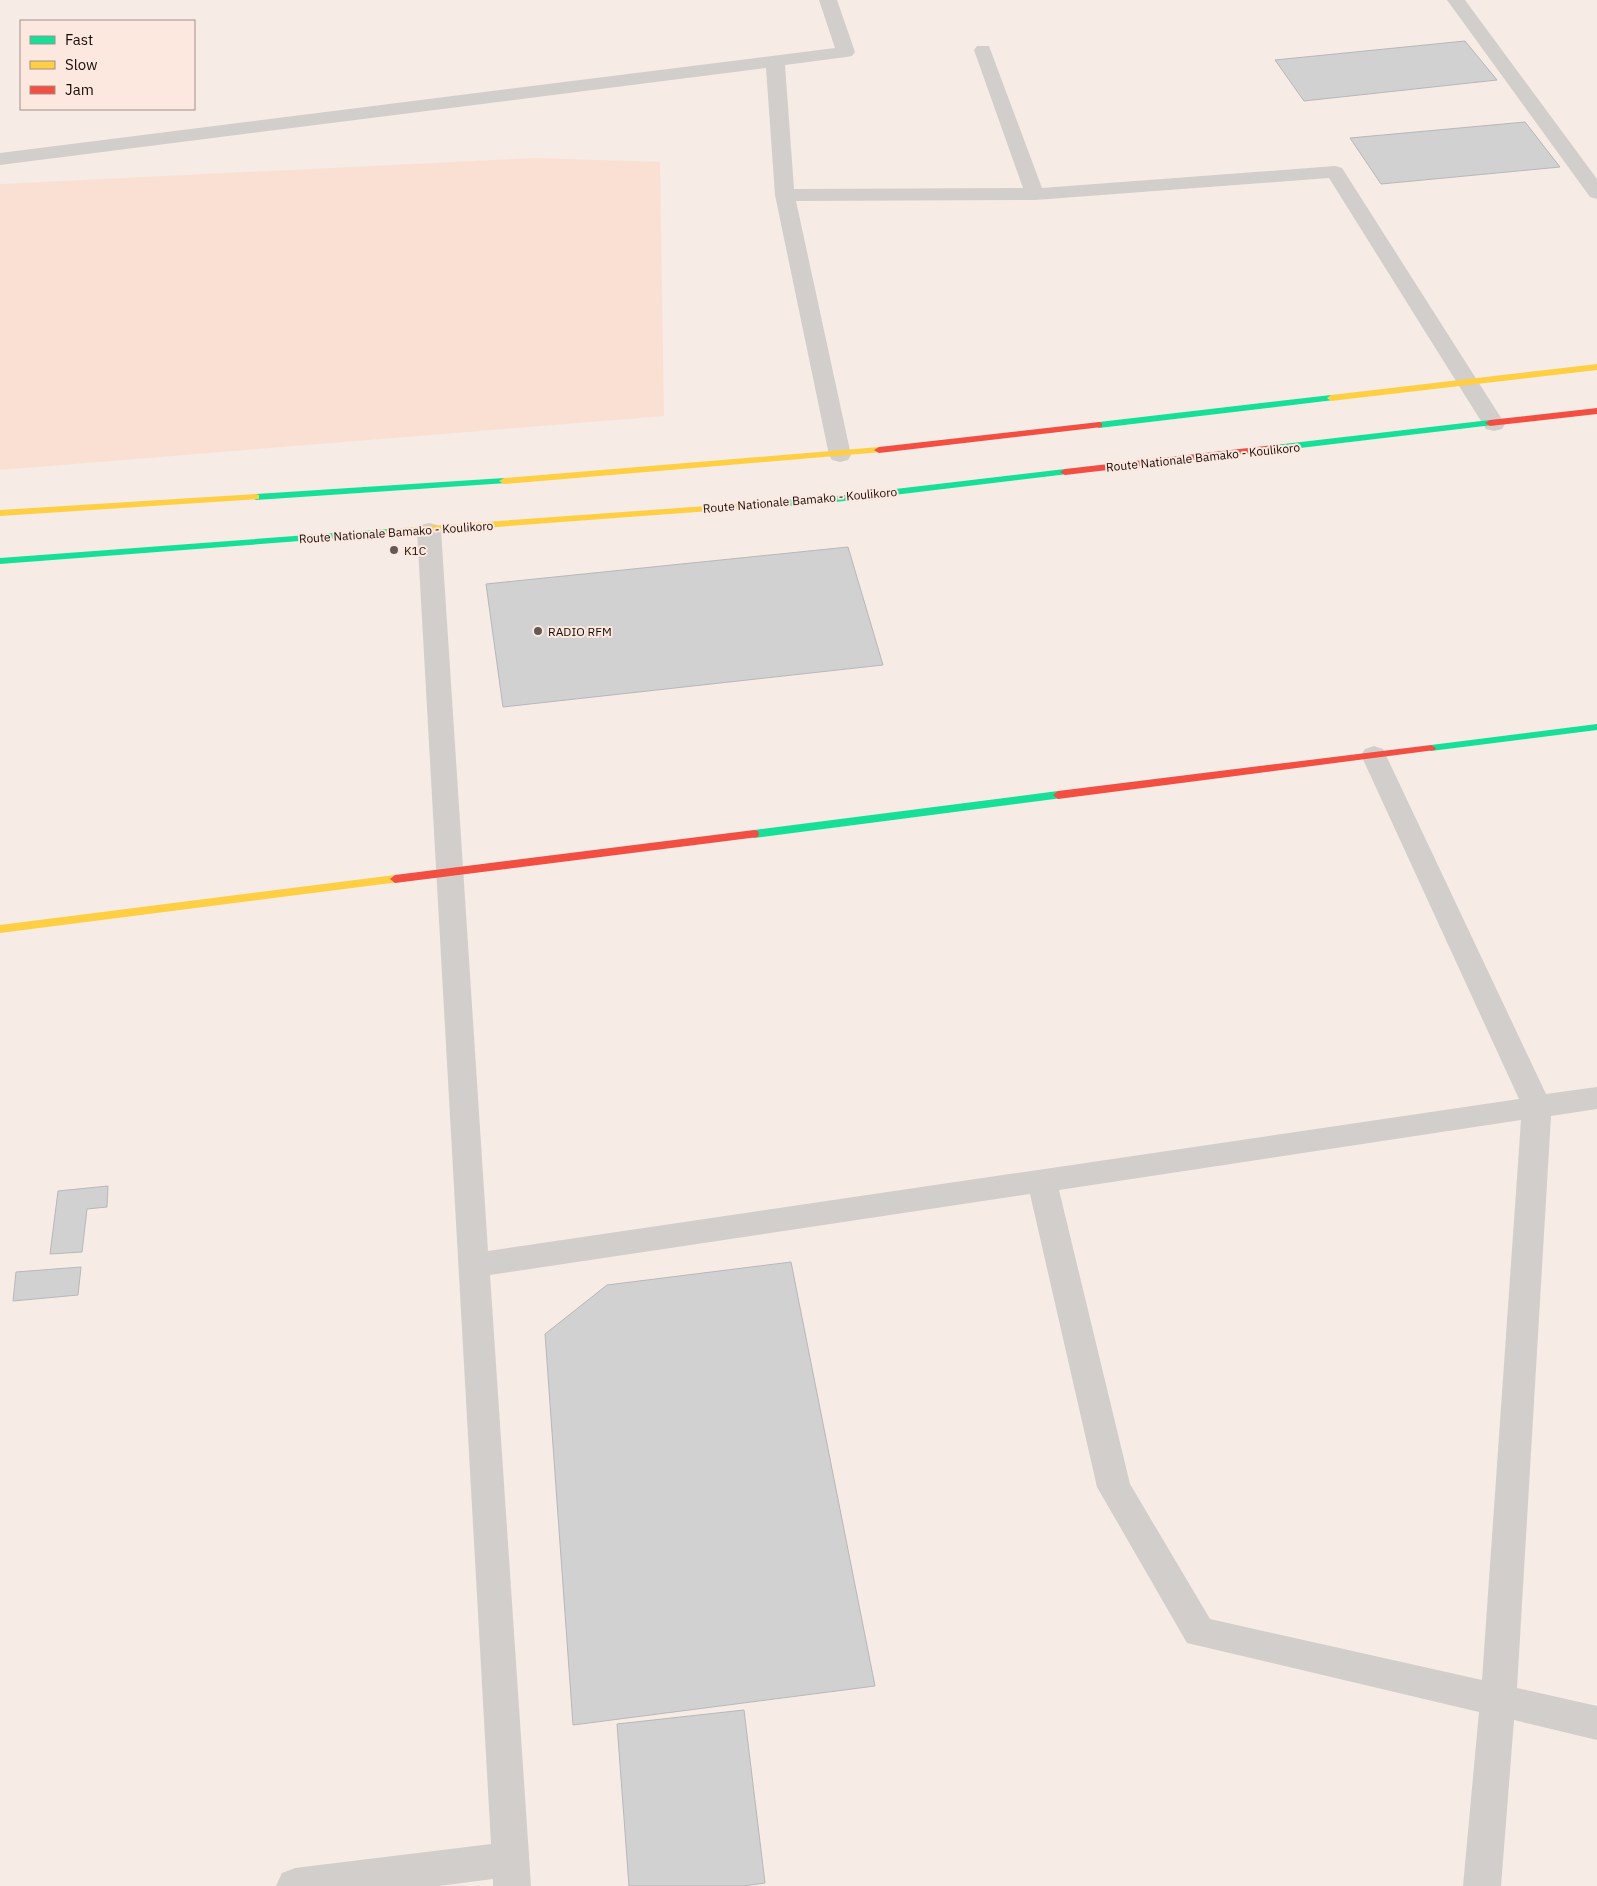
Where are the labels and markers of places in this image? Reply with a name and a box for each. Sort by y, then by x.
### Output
place label: K1C [404,543,427,558]
marker: K1C [388,544,400,556]
place label: RADIO RFM [548,624,612,639]
marker: RADIO RFM [532,625,544,637]

